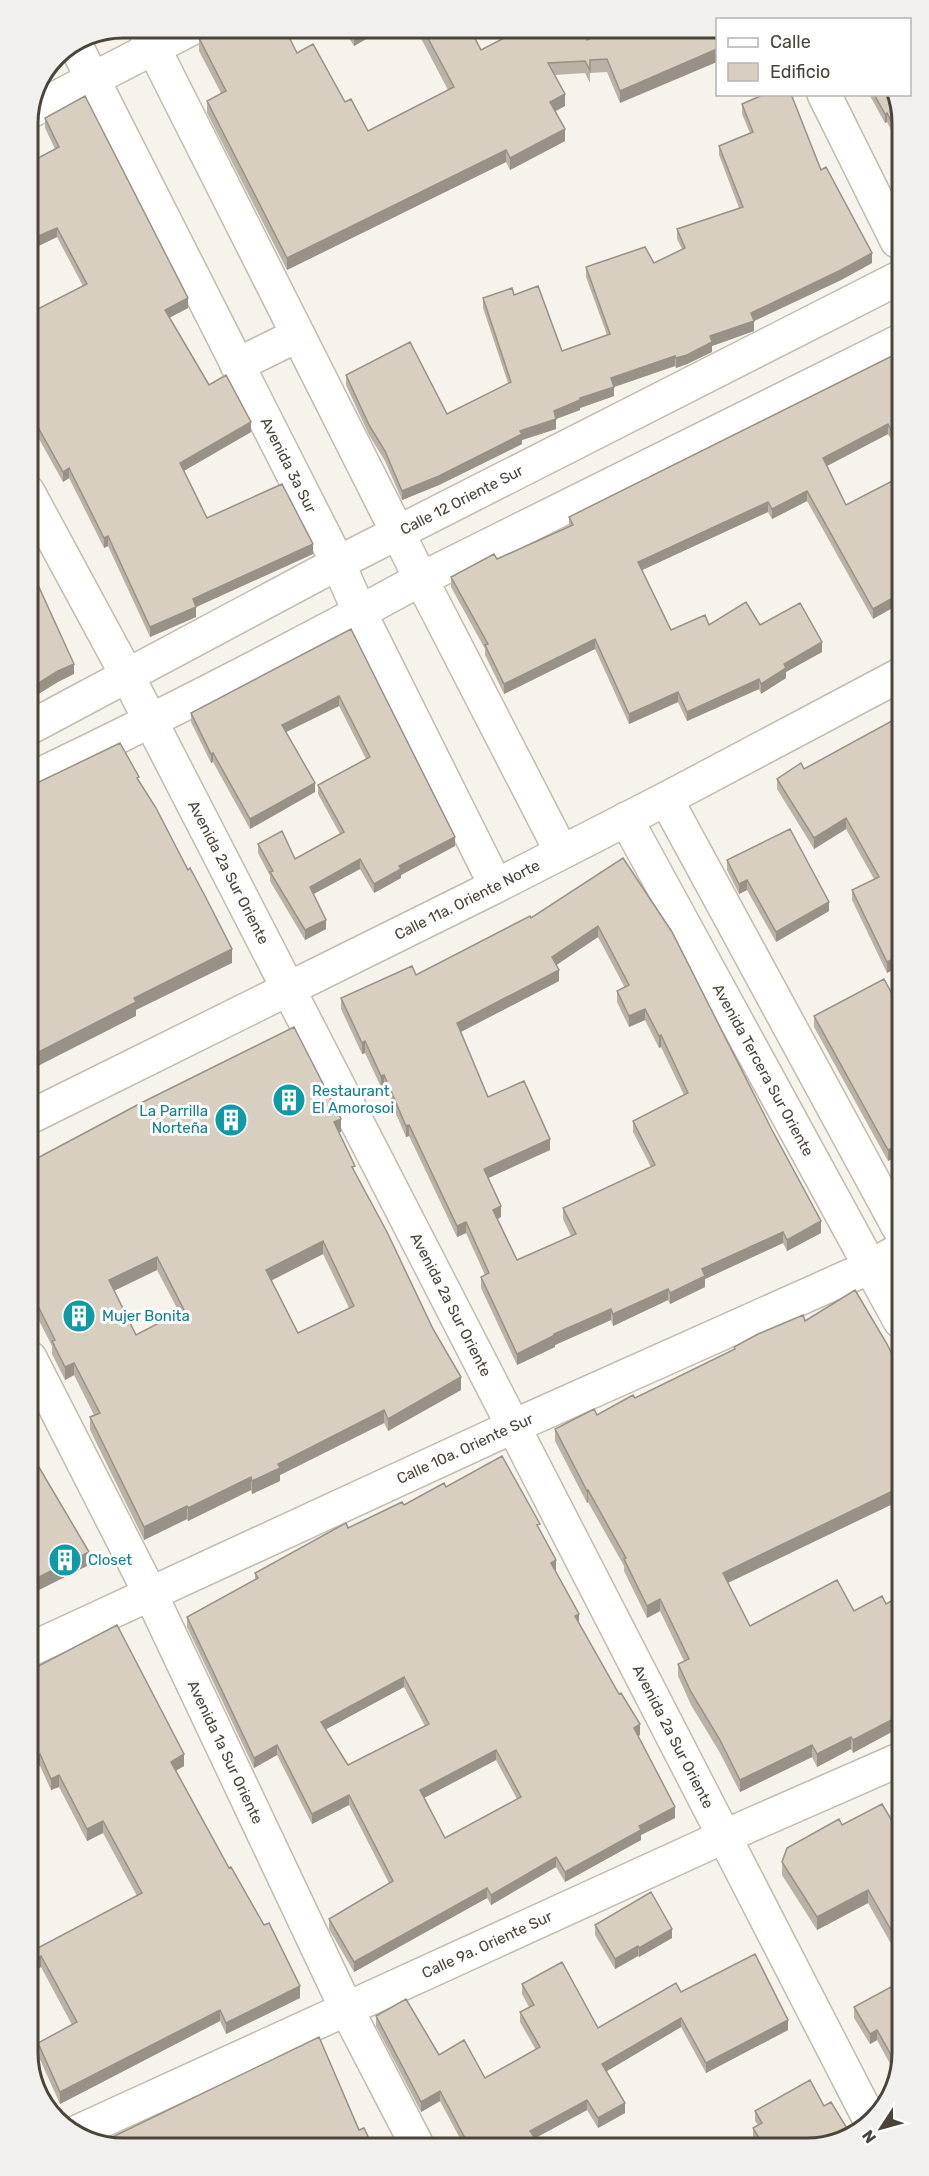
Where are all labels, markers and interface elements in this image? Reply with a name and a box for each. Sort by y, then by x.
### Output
legend [716,18,911,96]
text: Calle [770,31,811,53]
text: Edificio [770,61,830,83]
street label: Avenida 3a Sur [257,414,320,516]
street label: Calle 12 Oriente Sur [397,461,526,539]
street label: Avenida 2a Sur Oriente [184,798,273,947]
street label: Calle 11a. Oriente Norte [391,856,543,944]
street label: Avenida Tercera Sur Oriente [709,981,817,1159]
building icon: Restaurant El Amorosoi [271,1082,307,1118]
place label: Restaurant El Amorosoi [312,1082,394,1117]
place label: La Parrilla Norteña [139,1102,208,1137]
building icon: La Parrilla Norteña [213,1102,249,1138]
street label: Avenida 2a Sur Oriente [406,1230,495,1379]
building icon: Mujer Bonita [61,1298,97,1334]
place label: Mujer Bonita [102,1307,190,1325]
street label: Calle 10a. Oriente Sur [394,1410,536,1488]
building icon: Closet [47,1542,83,1578]
place label: Closet [88,1551,132,1569]
street label: Avenida 2a Sur Oriente [629,1662,717,1812]
street label: Avenida 1a Sur Oriente [184,1678,267,1827]
street label: Calle 9a. Oriente Sur [419,1907,555,1982]
north arrow [851,2098,911,2158]
text: N [858,2126,880,2147]

